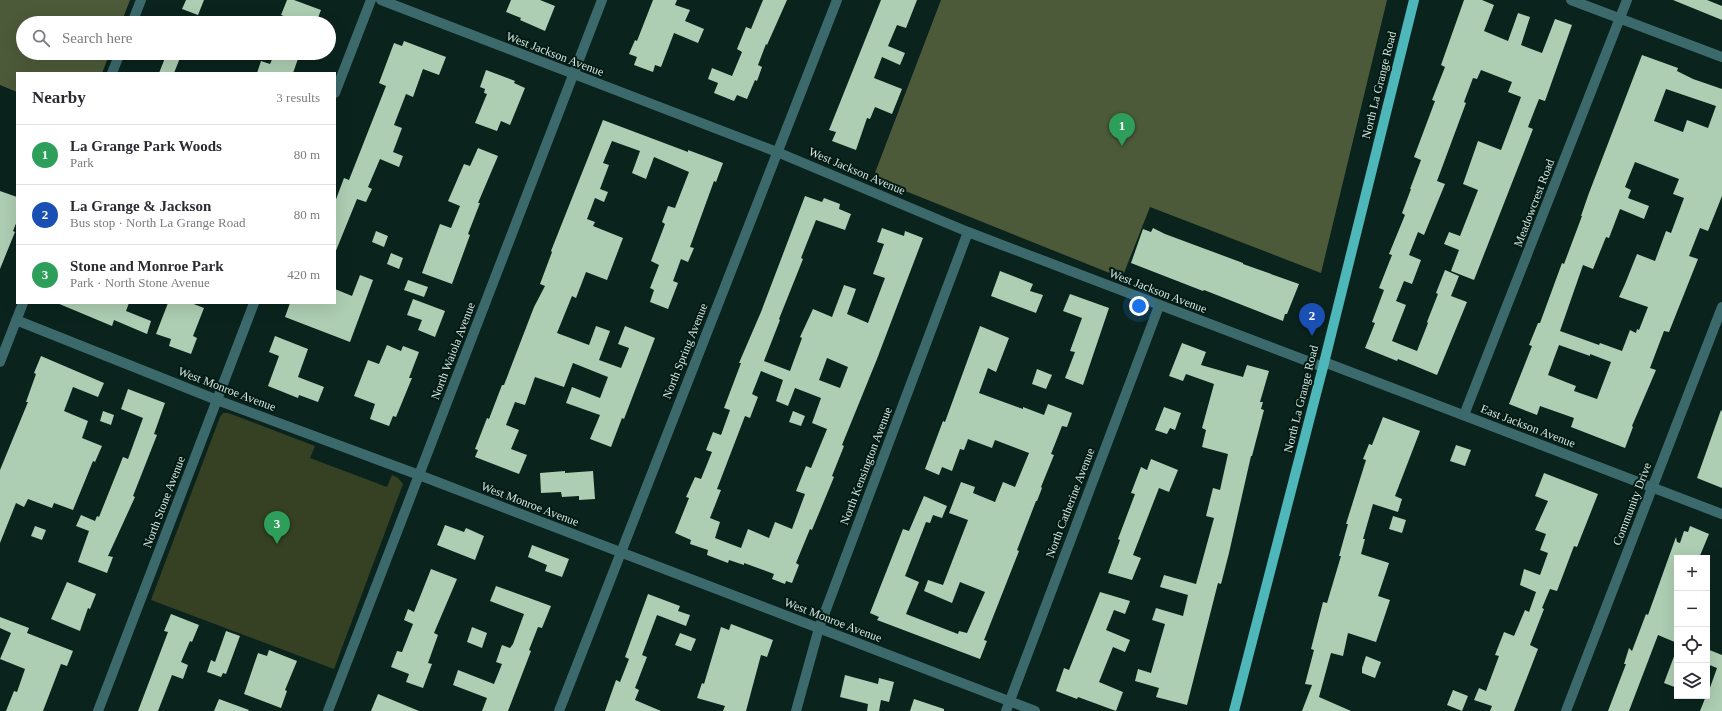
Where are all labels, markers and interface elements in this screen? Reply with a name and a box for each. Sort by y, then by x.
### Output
search box [16,16,336,60]
icon: search [30,27,52,49]
street label: West Jackson Avenue [504,29,606,79]
text: Search here [62,30,132,46]
street label: North La Grange Road [1359,30,1399,140]
text: Nearby [32,88,86,107]
text: 3 results [276,90,320,105]
pin: 1 [1109,113,1135,146]
text: La Grange Park Woods [70,138,222,154]
street label: West Jackson Avenue [807,144,907,198]
text: 1 [42,147,48,162]
text: 80 m [294,147,320,162]
text: Park [70,155,94,170]
street label: Meadowcrest Road [1511,157,1557,249]
text: La Grange & Jackson [70,198,211,214]
text: 2 [42,207,48,222]
text: 80 m [294,207,320,222]
text: Bus stop · North La Grange Road [70,215,245,230]
text: Stone and Monroe Park [70,258,223,274]
street label: West Jackson Avenue [1107,266,1209,316]
text: 3 [42,267,48,282]
text: 420 m [287,267,320,282]
text: Park · North Stone Avenue [70,275,210,290]
your location [1129,296,1149,316]
street label: North Waiola Avenue [428,300,478,402]
street label: North Spring Avenue [659,301,711,401]
pin: 2 [1299,303,1325,336]
street label: North La Grange Road [1281,344,1321,454]
street label: West Monroe Avenue [176,364,278,414]
street label: East Jackson Avenue [1479,401,1577,451]
street label: North Kensington Avenue [837,405,895,527]
street label: North Catherine Avenue [1043,446,1097,560]
street label: North Stone Avenue [140,454,188,550]
street label: Community Drive [1610,461,1654,547]
street label: West Monroe Avenue [479,479,581,529]
pin: 3 [264,511,290,544]
map controls [1674,555,1710,699]
button: + [1674,555,1710,591]
button: − [1674,591,1710,627]
street label: West Monroe Avenue [782,595,884,645]
button: locate [1674,627,1710,663]
button: layers [1674,663,1710,699]

